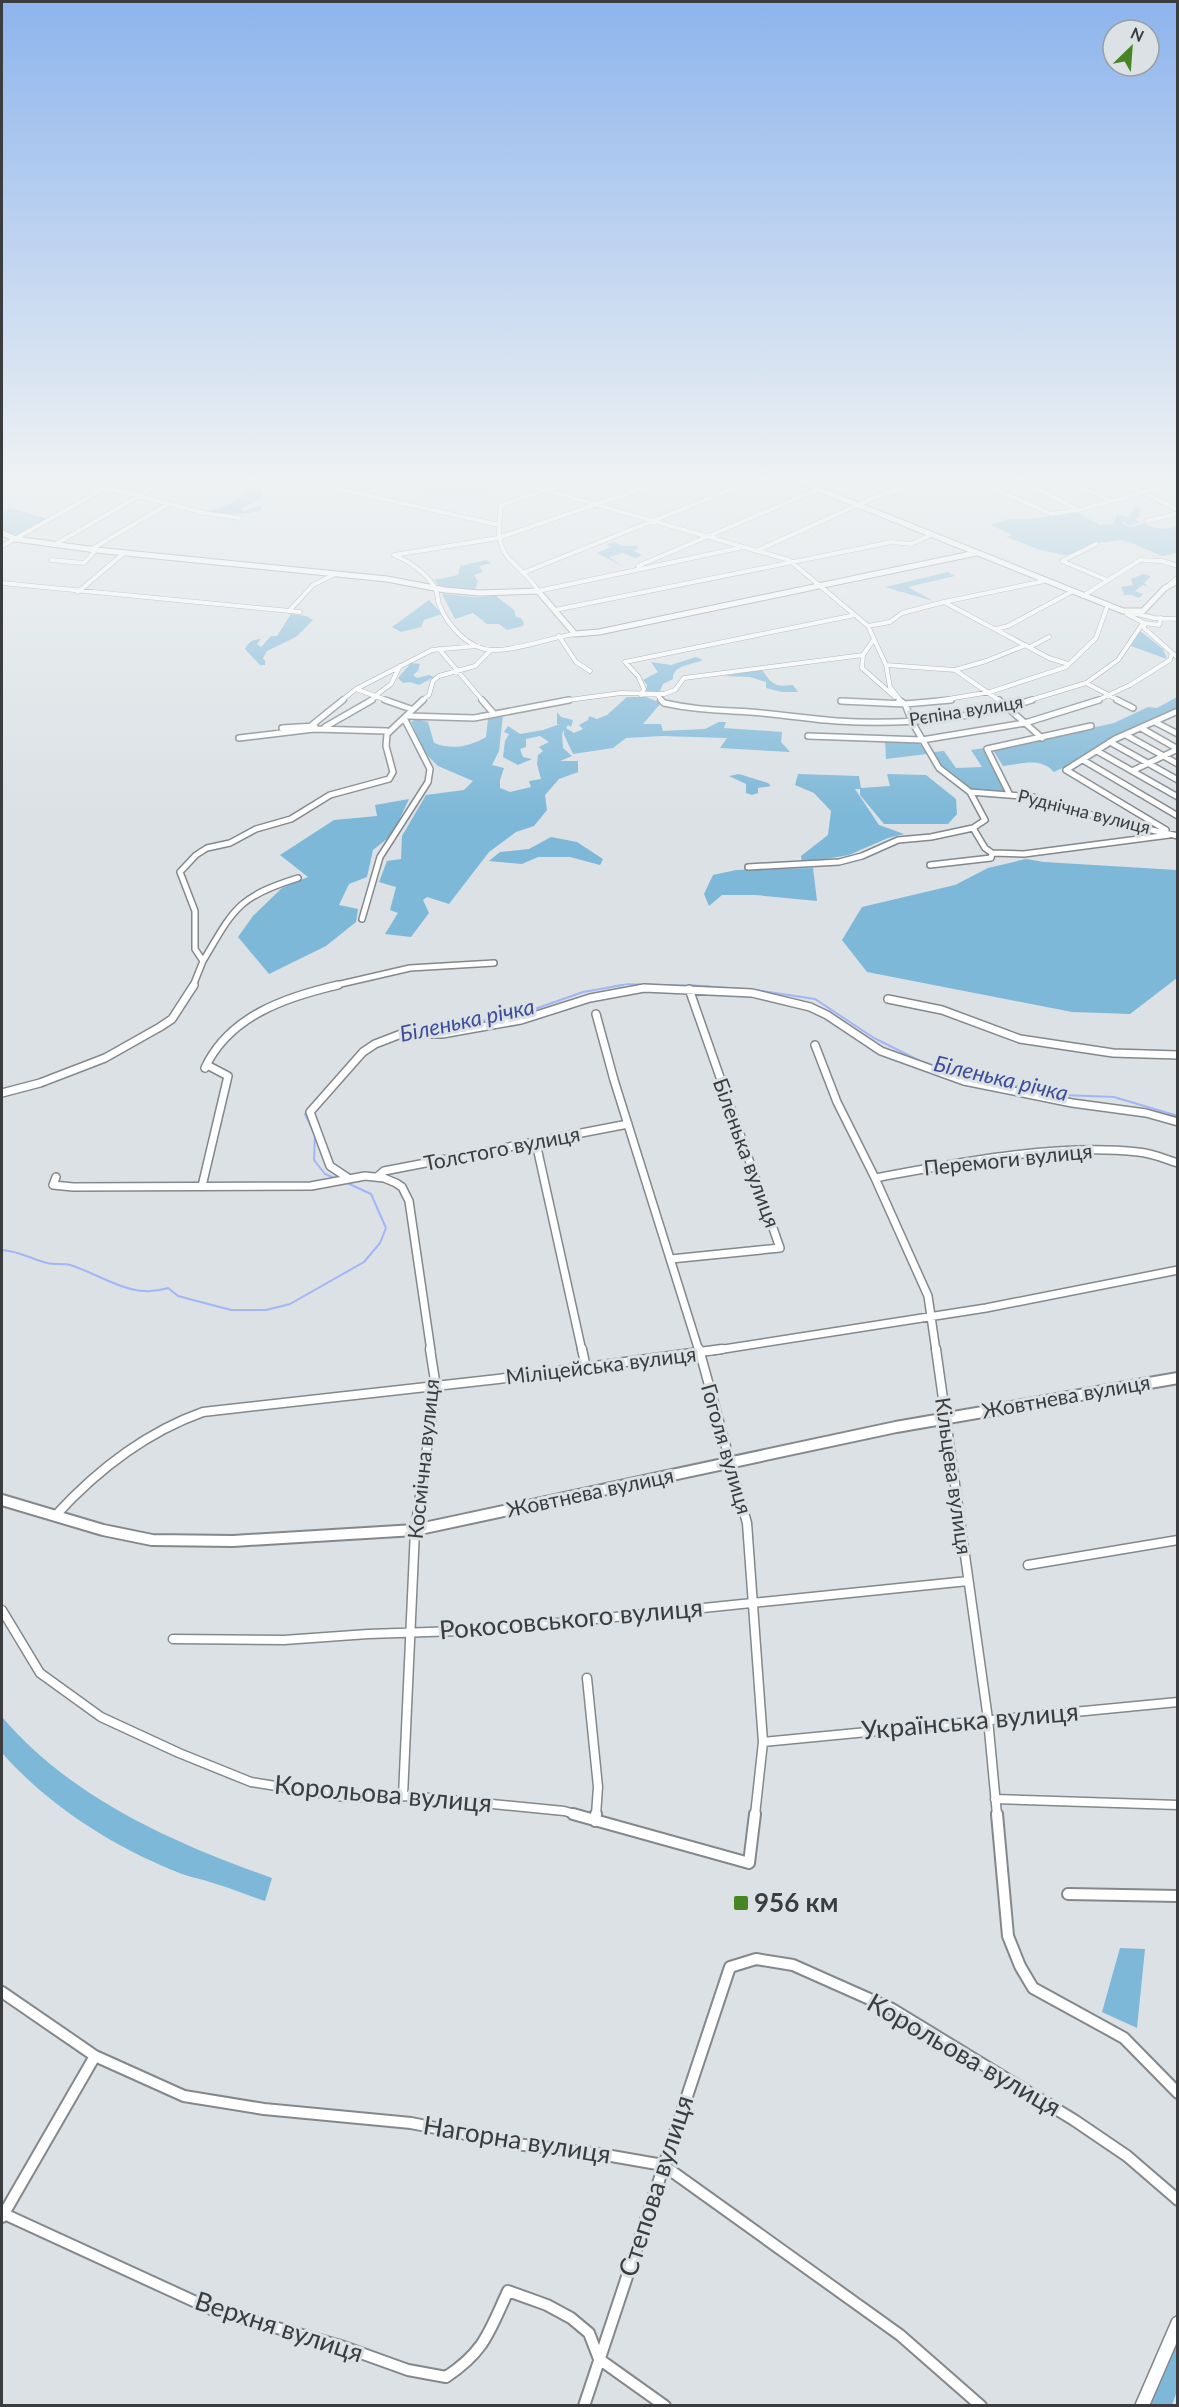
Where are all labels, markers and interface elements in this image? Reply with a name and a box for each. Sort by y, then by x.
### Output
north arrow [1101,18,1161,78]
text: N [1128,23,1147,45]
street label: Рєпіна вулиця [907,690,1024,730]
street label: Руднічна вулиця [1016,784,1153,838]
water label: Біленька річка [397,992,537,1047]
water label: Біленька річка [931,1049,1071,1106]
street label: Біленька вулиця [709,1074,786,1231]
street label: Толстого вулиця [421,1120,582,1175]
street label: Перемоги вулиця [922,1137,1093,1180]
street label: Міліцейська вулиця [504,1340,697,1389]
street label: Жовтнева вулиця [980,1368,1152,1423]
street label: Космічна вулиця [402,1378,443,1540]
street label: Гоголя вулиця [697,1380,758,1517]
street label: Кільцева вулиця [931,1395,978,1556]
street label: Жовтнева вулиця [504,1462,676,1521]
street label: Рокосовського вулиця [438,1591,704,1645]
street label: Українська вулиця [860,1695,1080,1745]
street label: Корольова вулиця [273,1768,493,1818]
place label: 956 км [754,1886,838,1918]
marker: 956 км [732,1894,750,1912]
street label: Корольова вулиця [862,1986,1067,2123]
street label: Степова вулиця [611,2091,699,2280]
street label: Нагорна вулиця [421,2108,613,2170]
street label: Верхня вулиця [191,2284,367,2368]

